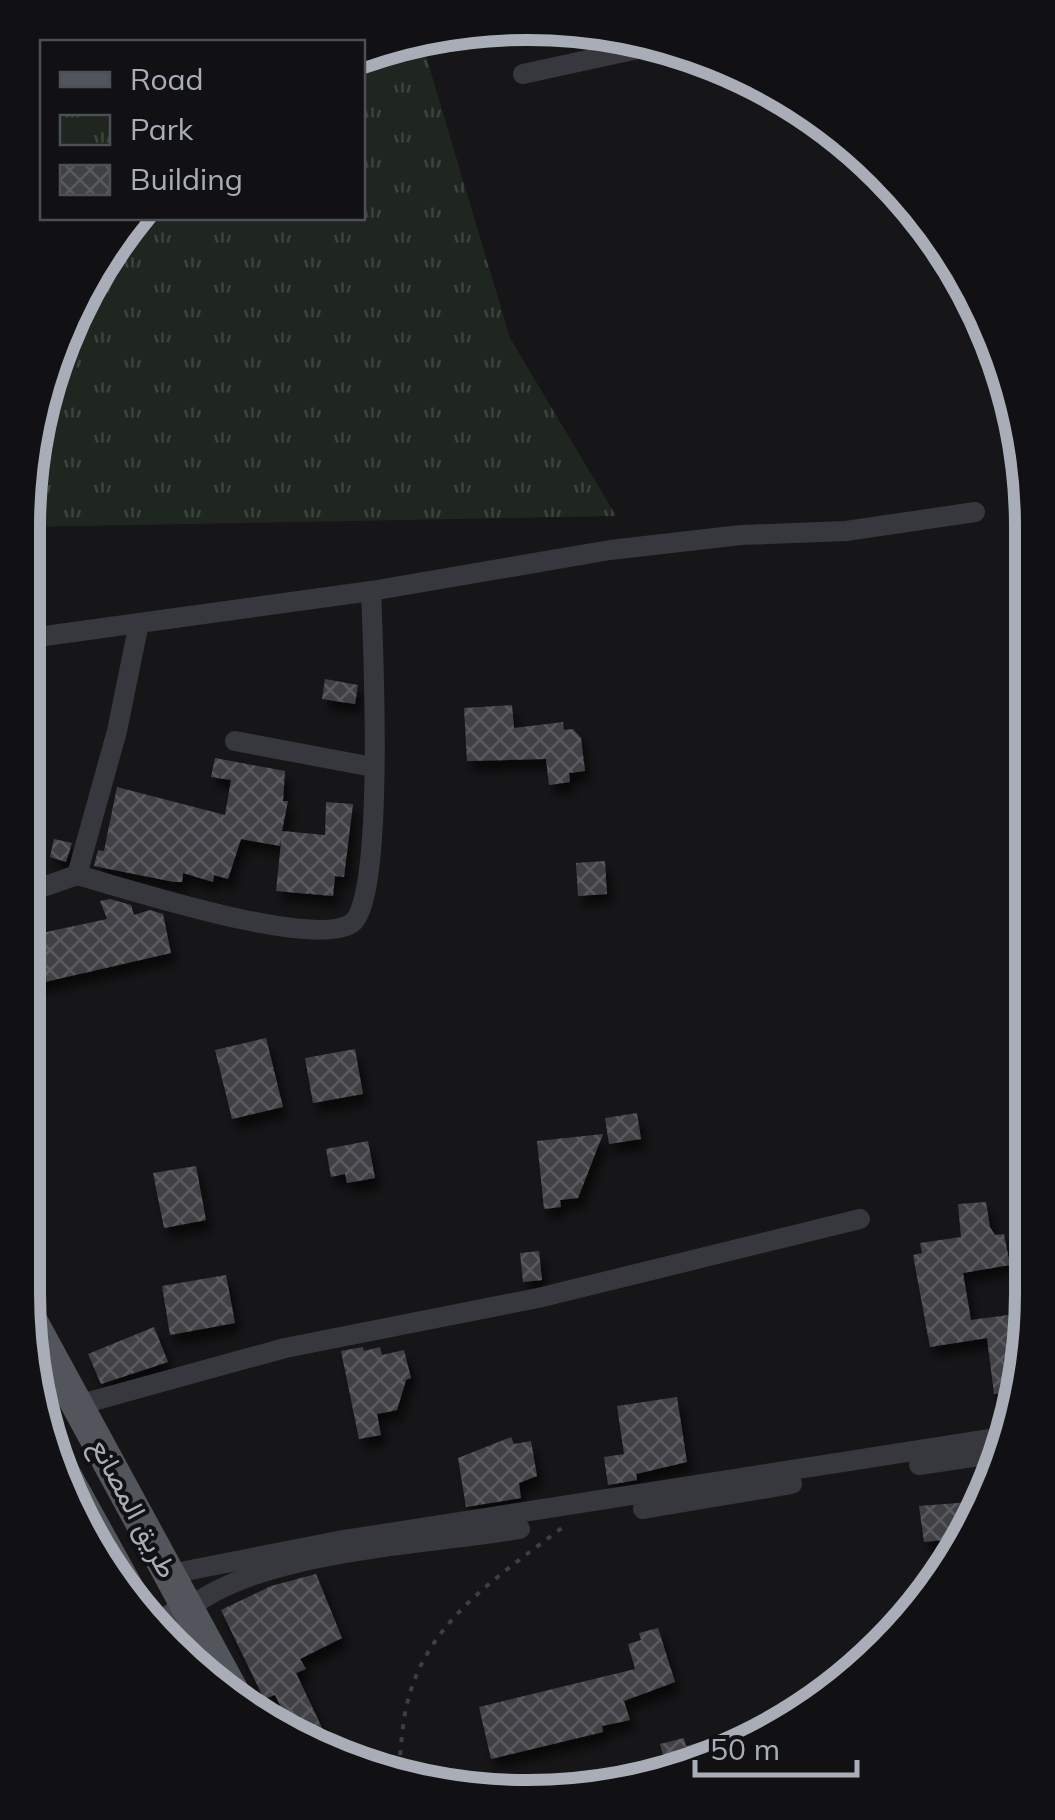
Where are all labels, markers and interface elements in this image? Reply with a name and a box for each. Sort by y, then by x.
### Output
legend [40,40,365,220]
text: Road [130,60,204,98]
text: Park [130,110,194,148]
text: Building [130,160,243,198]
street label: طريق المصانع [80,1432,186,1585]
scale bar [695,1715,858,1777]
text: 50 m [710,1730,780,1768]

